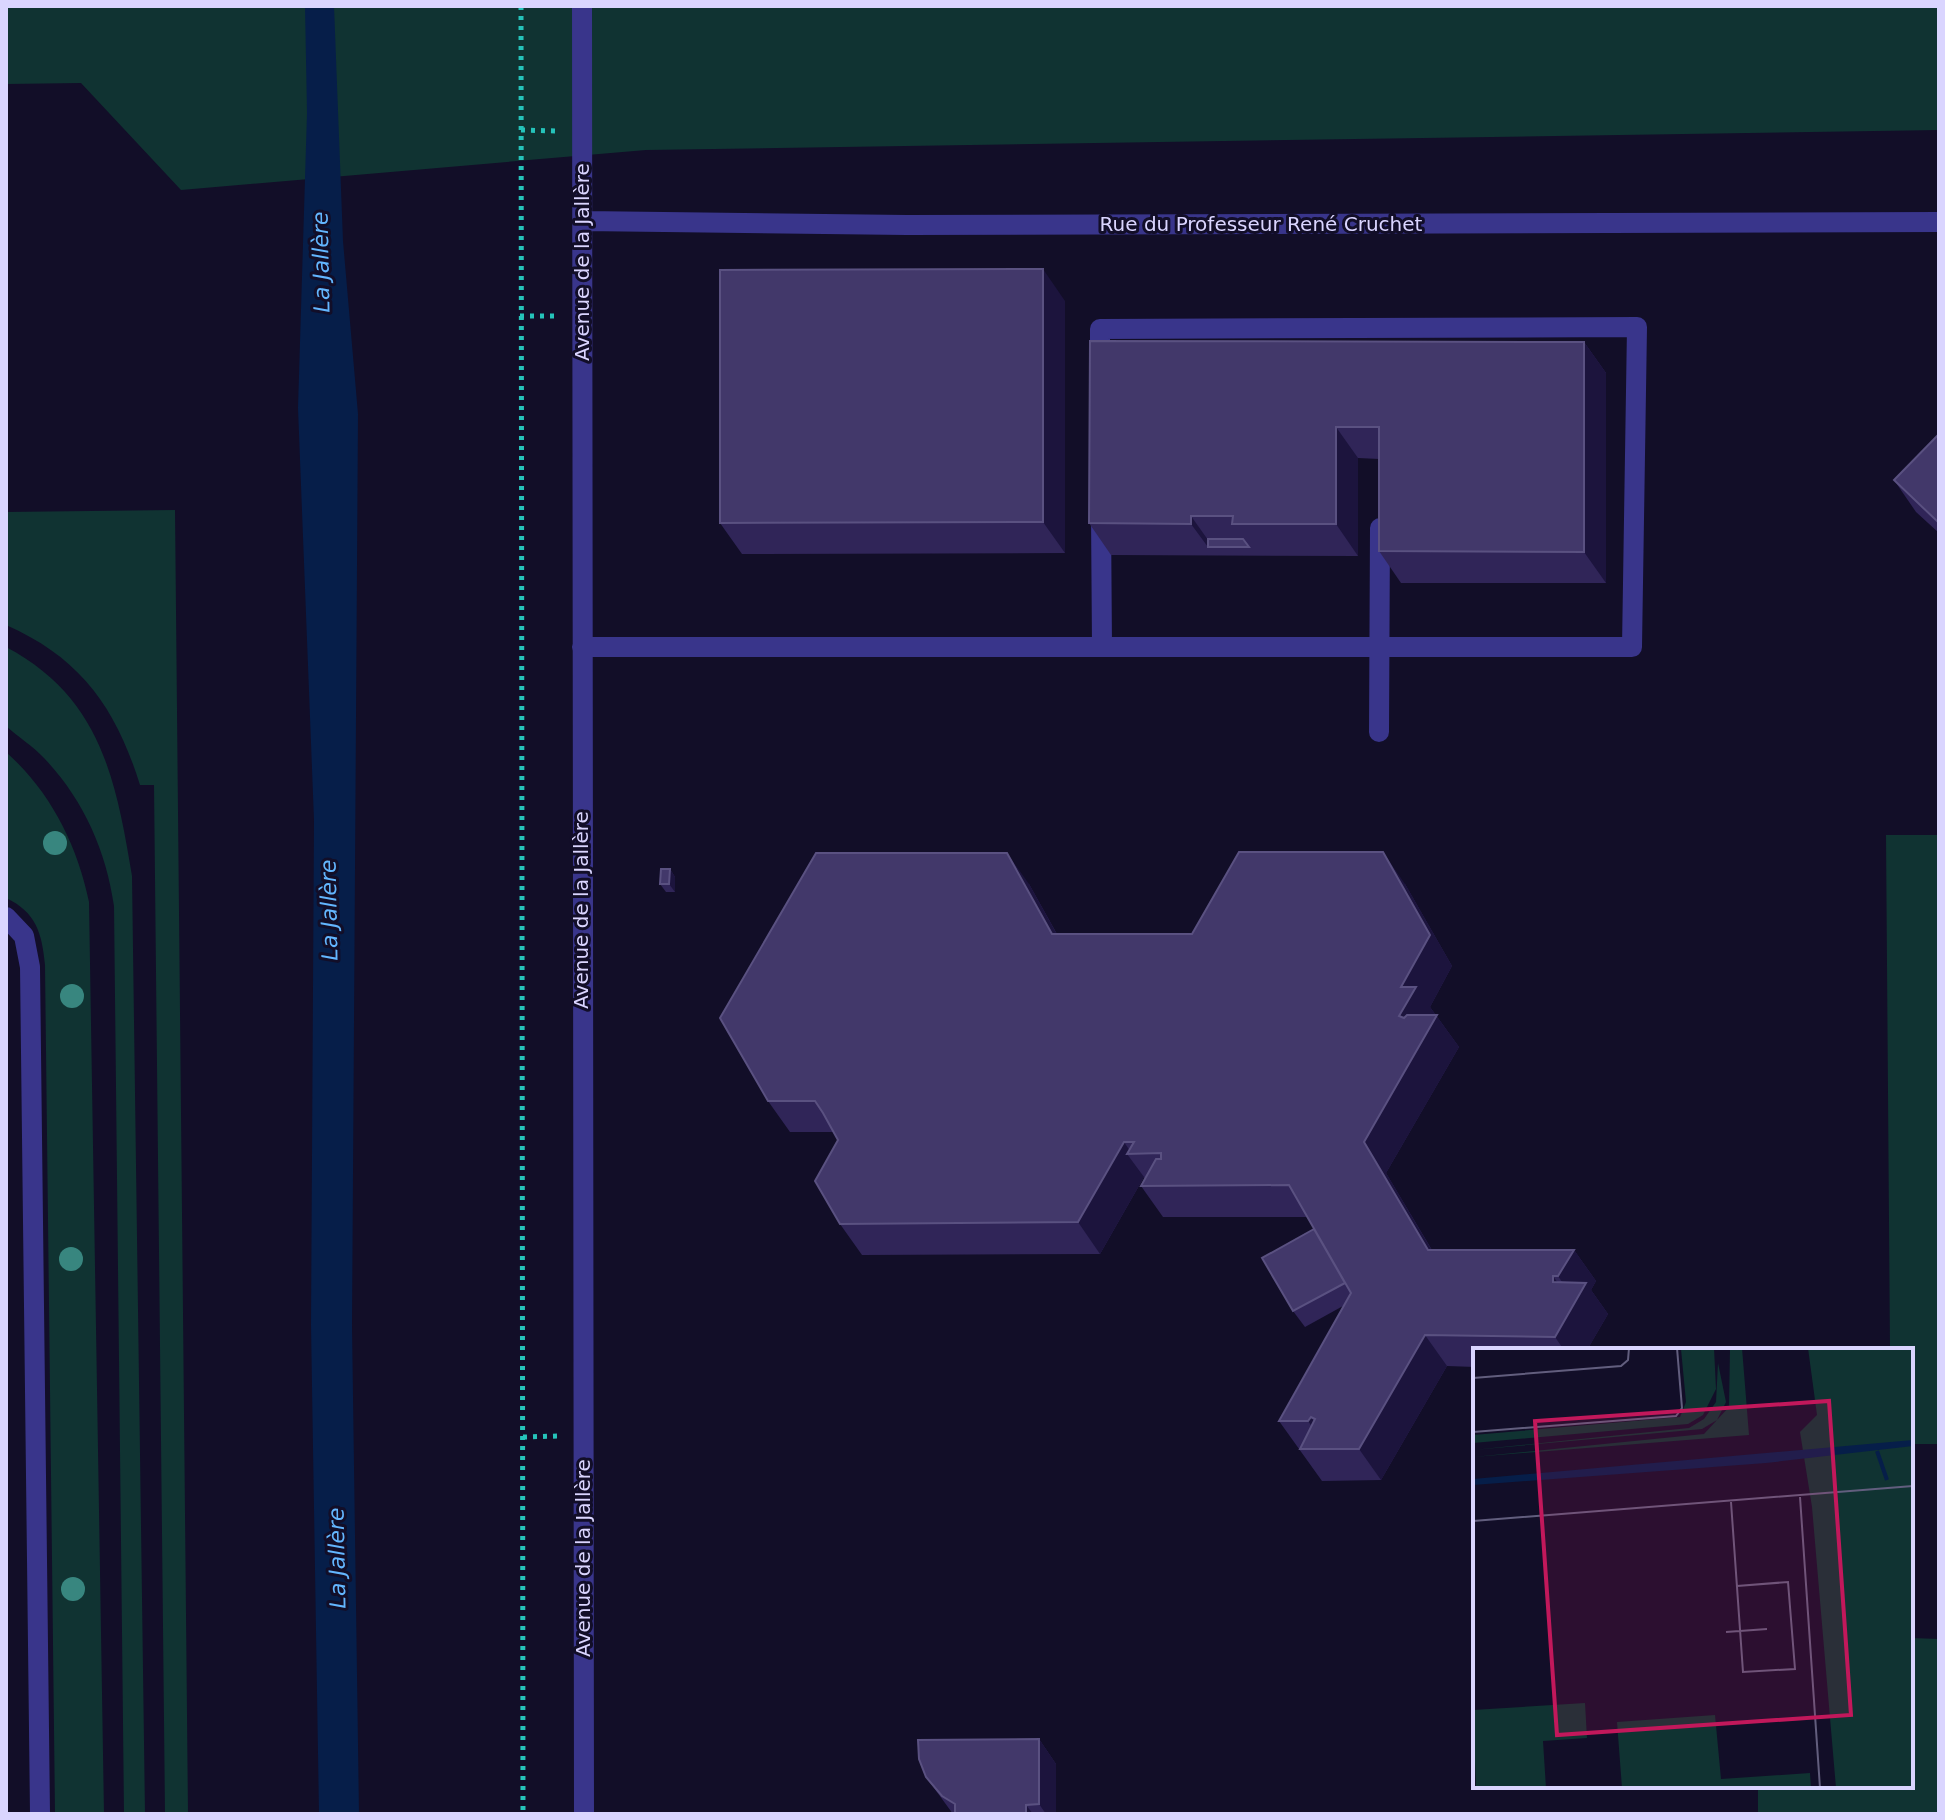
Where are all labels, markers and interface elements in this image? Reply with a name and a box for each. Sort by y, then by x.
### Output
street label: Avenue de la Jallère [570,163,594,361]
water label: La Jallère [308,211,334,313]
street label: Rue du Professeur René Cruchet [1100,212,1423,236]
street label: Avenue de la Jallère [569,811,593,1009]
water label: La Jallère [316,859,342,961]
inset map [1473,1348,1913,1788]
street label: Avenue de la Jallère [571,1459,595,1657]
water label: La Jallère [324,1507,350,1609]

